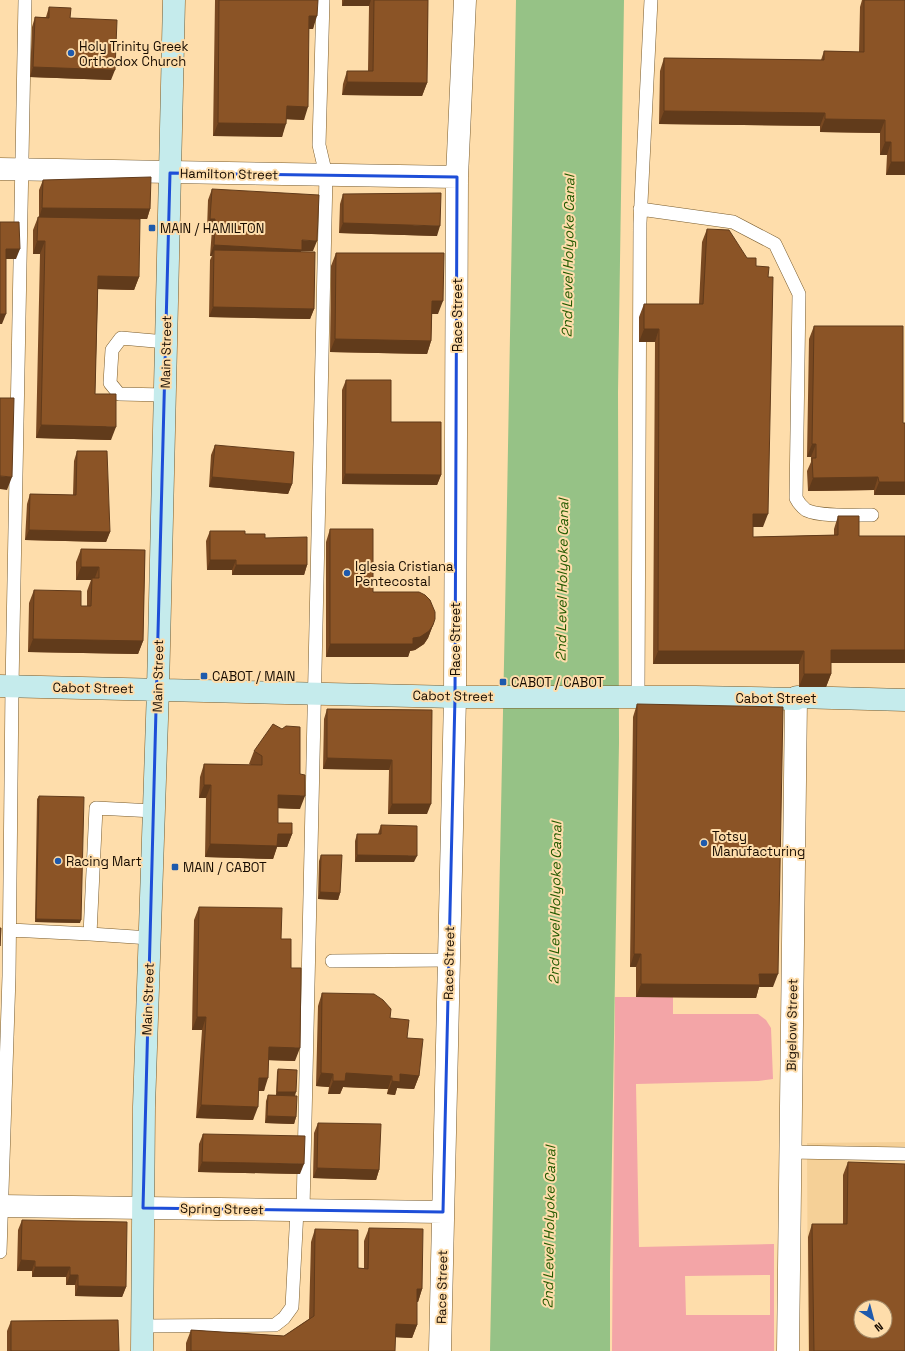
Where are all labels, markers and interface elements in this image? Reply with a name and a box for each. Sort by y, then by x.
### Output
place label: Holy Trinity Greek Orthodox Church [79,38,189,70]
marker: Holy Trinity Greek Orthodox Church [66,48,76,58]
street label: Hamilton Street [180,165,278,183]
water label: 2nd Level Holyoke Canal [558,173,578,337]
place label: MAIN / HAMILTON [160,220,264,237]
marker: MAIN / HAMILTON [147,223,157,233]
street label: Race Street [449,278,466,352]
street label: Main Street [157,315,175,389]
water label: 2nd Level Holyoke Canal [552,497,572,661]
place label: Iglesia Cristiana Pentecostal [355,558,454,590]
marker: Iglesia Cristiana Pentecostal [342,568,352,578]
street label: Race Street [447,602,464,676]
street label: Main Street [149,639,167,713]
place label: CABOT / MAIN [212,668,295,685]
marker: CABOT / MAIN [199,671,209,681]
place label: CABOT / CABOT [511,674,604,691]
marker: CABOT / CABOT [498,677,508,687]
street label: Cabot Street [52,679,134,697]
street label: Cabot Street [412,687,494,705]
street label: Cabot Street [735,690,817,707]
water label: 2nd Level Holyoke Canal [545,820,565,984]
place label: Totsy Manufacturing [712,828,805,860]
marker: Totsy Manufacturing [699,838,709,848]
place label: Racing Mart [66,853,142,870]
marker: Racing Mart [53,856,63,866]
place label: MAIN / CABOT [183,859,267,876]
marker: MAIN / CABOT [170,862,180,872]
street label: Race Street [440,926,458,1000]
street label: Main Street [138,962,158,1036]
street label: Bigelow Street [783,979,801,1071]
water label: 2nd Level Holyoke Canal [539,1144,559,1308]
street label: Spring Street [180,1200,264,1218]
street label: Race Street [433,1250,451,1324]
north arrow [853,1299,893,1339]
text: N [872,1319,886,1335]

